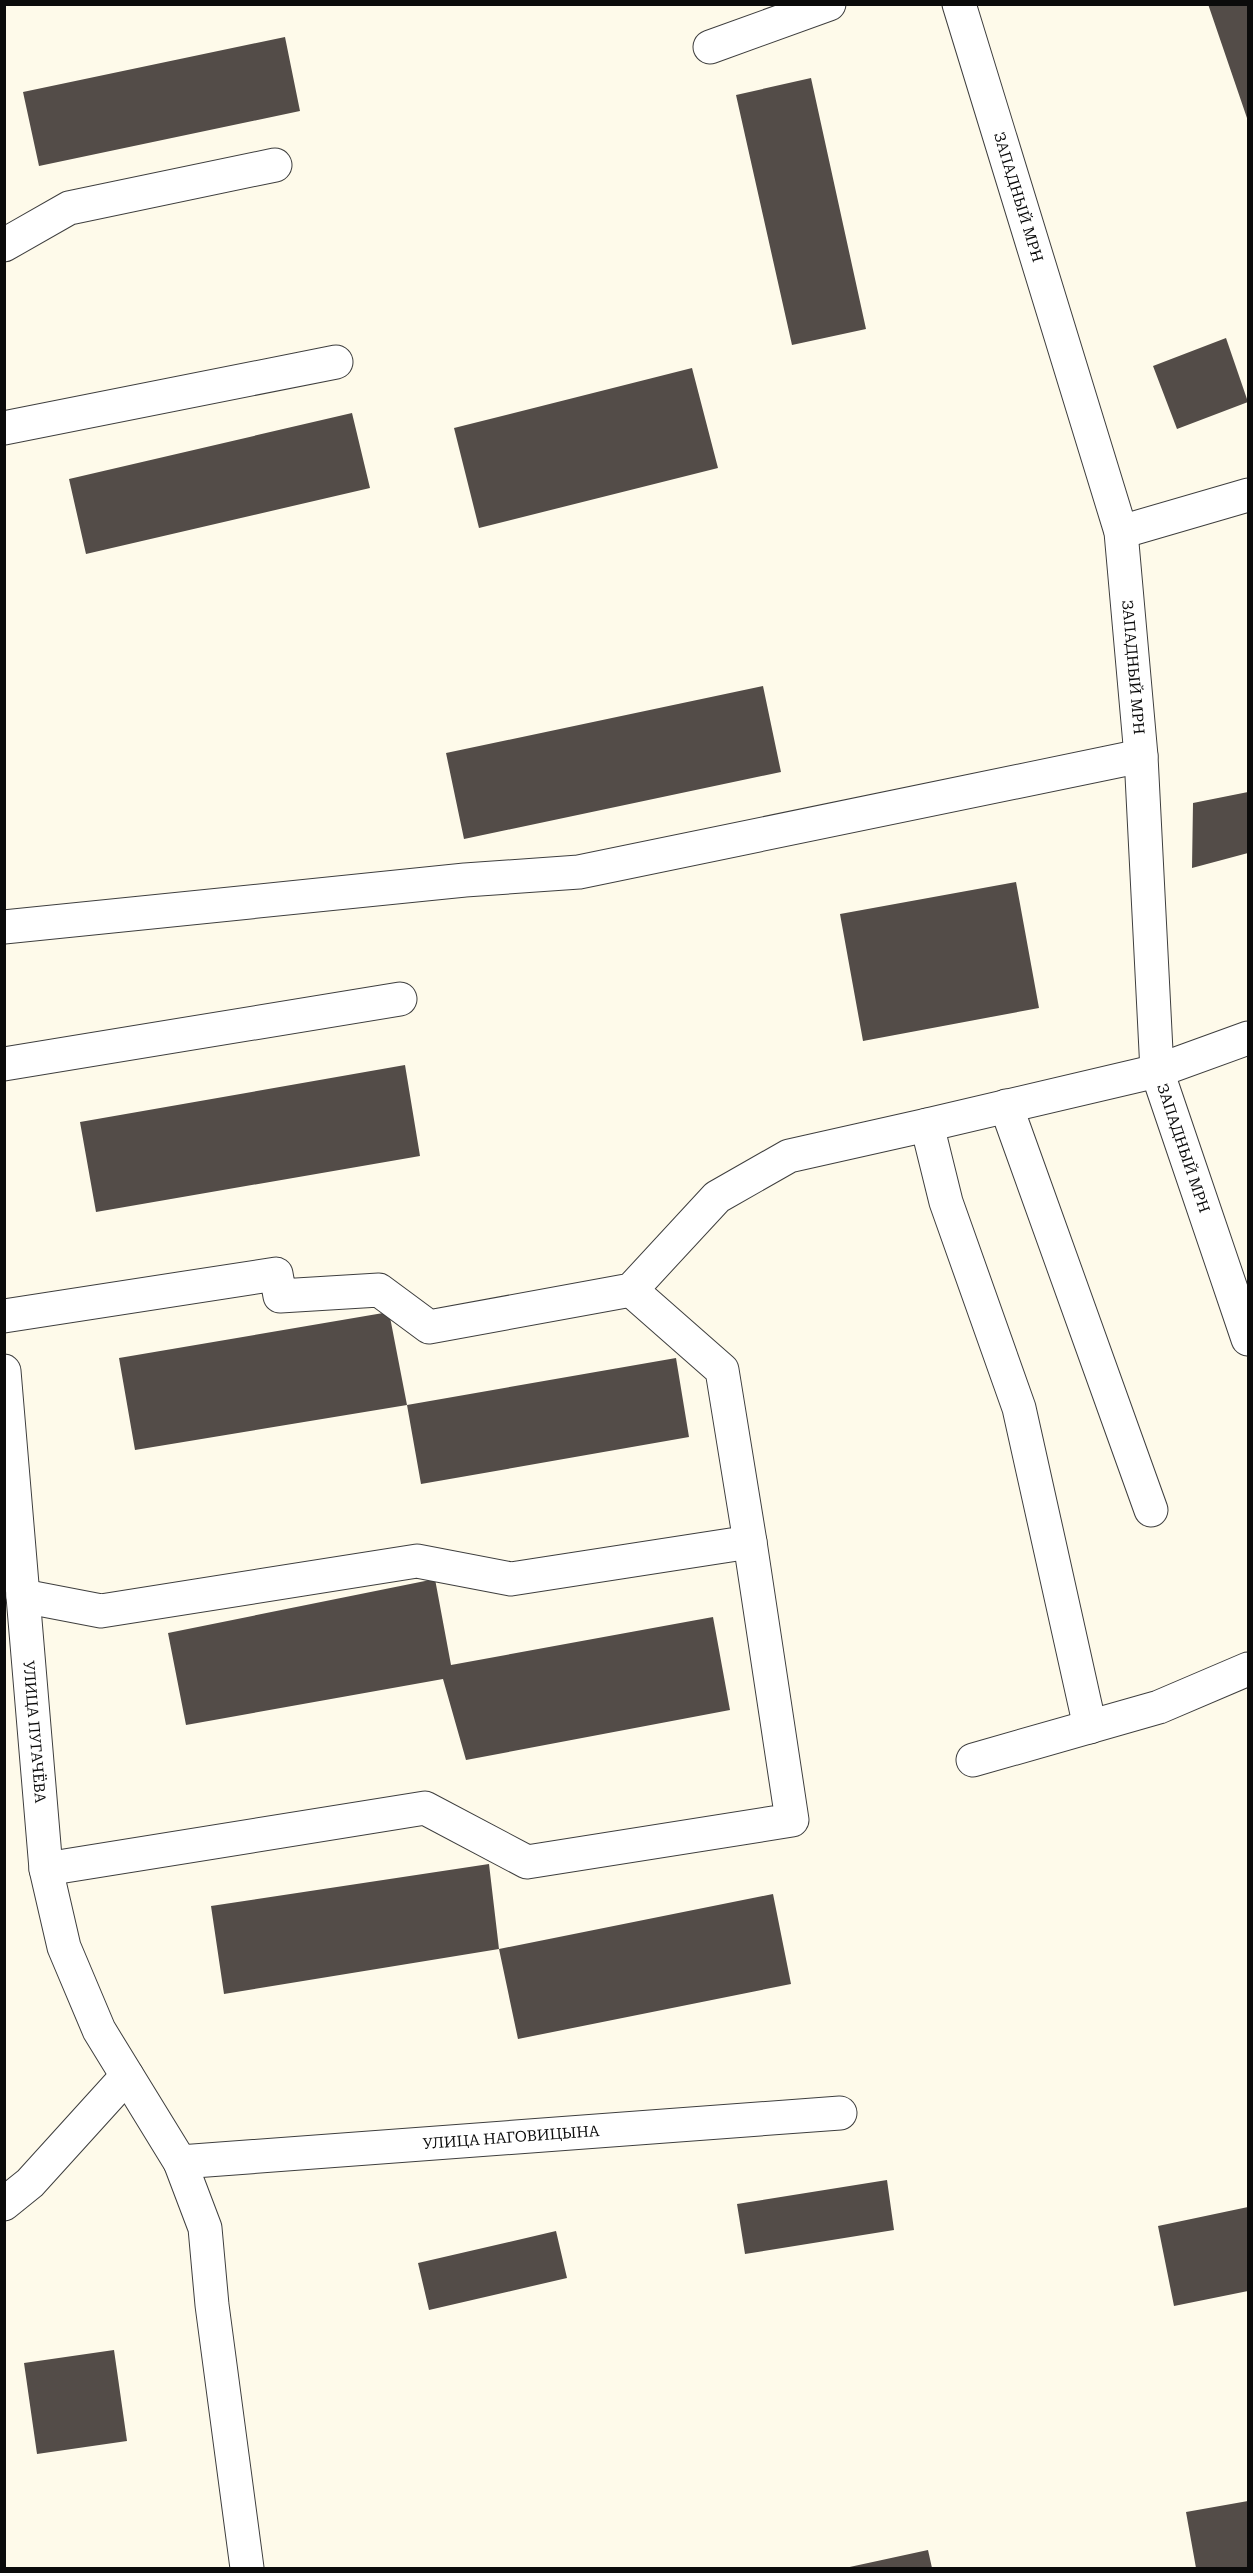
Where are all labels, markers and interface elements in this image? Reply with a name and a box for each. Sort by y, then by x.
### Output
street label: ЗАПАДНЫЙ МРН [990,130,1047,264]
street label: ЗАПАДНЫЙ МРН [1118,599,1148,735]
street label: ЗАПАДНЫЙ МРН [1153,1081,1213,1215]
street label: УЛИЦА ПУГАЧЁВА [19,1660,49,1804]
street label: УЛИЦА НАГОВИЦЫНА [422,2122,600,2153]

